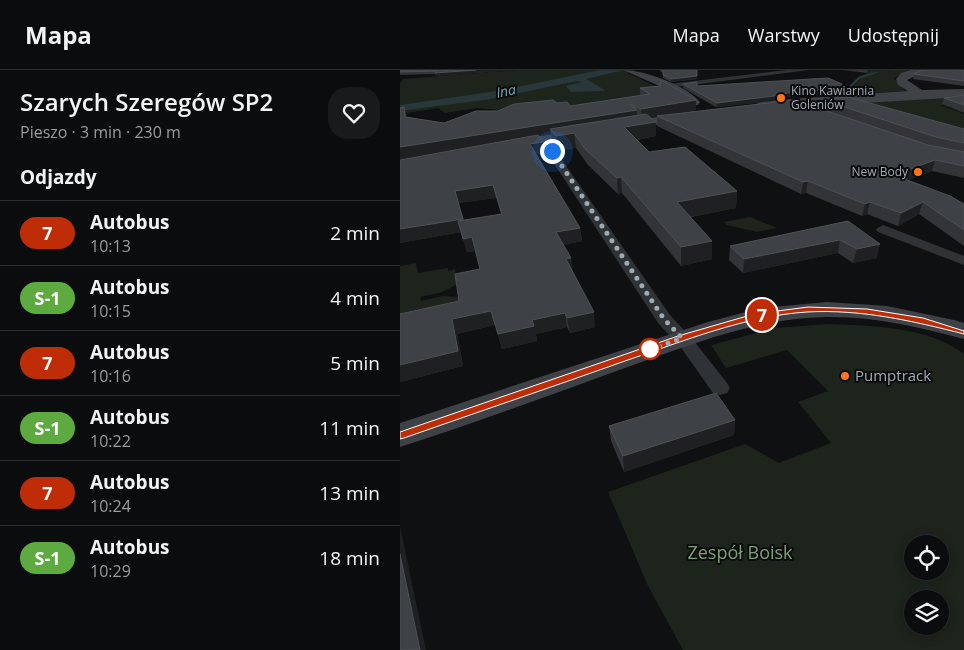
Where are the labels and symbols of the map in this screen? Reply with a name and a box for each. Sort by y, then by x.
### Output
water label: Ina [495,79,517,102]
place label: Kino Kawiarnia Goleniów [791,82,874,113]
marker: Kino Kawiarnia Goleniów [775,92,787,104]
your location [540,139,565,164]
place label: New Body [851,163,909,180]
marker: New Body [912,166,924,178]
line badge: 7 [746,299,778,331]
unlabelled marker [639,338,661,360]
place label: Pumptrack [855,365,931,385]
marker: Pumptrack [839,370,851,382]
park label: Zespół Boisk [687,540,793,564]

